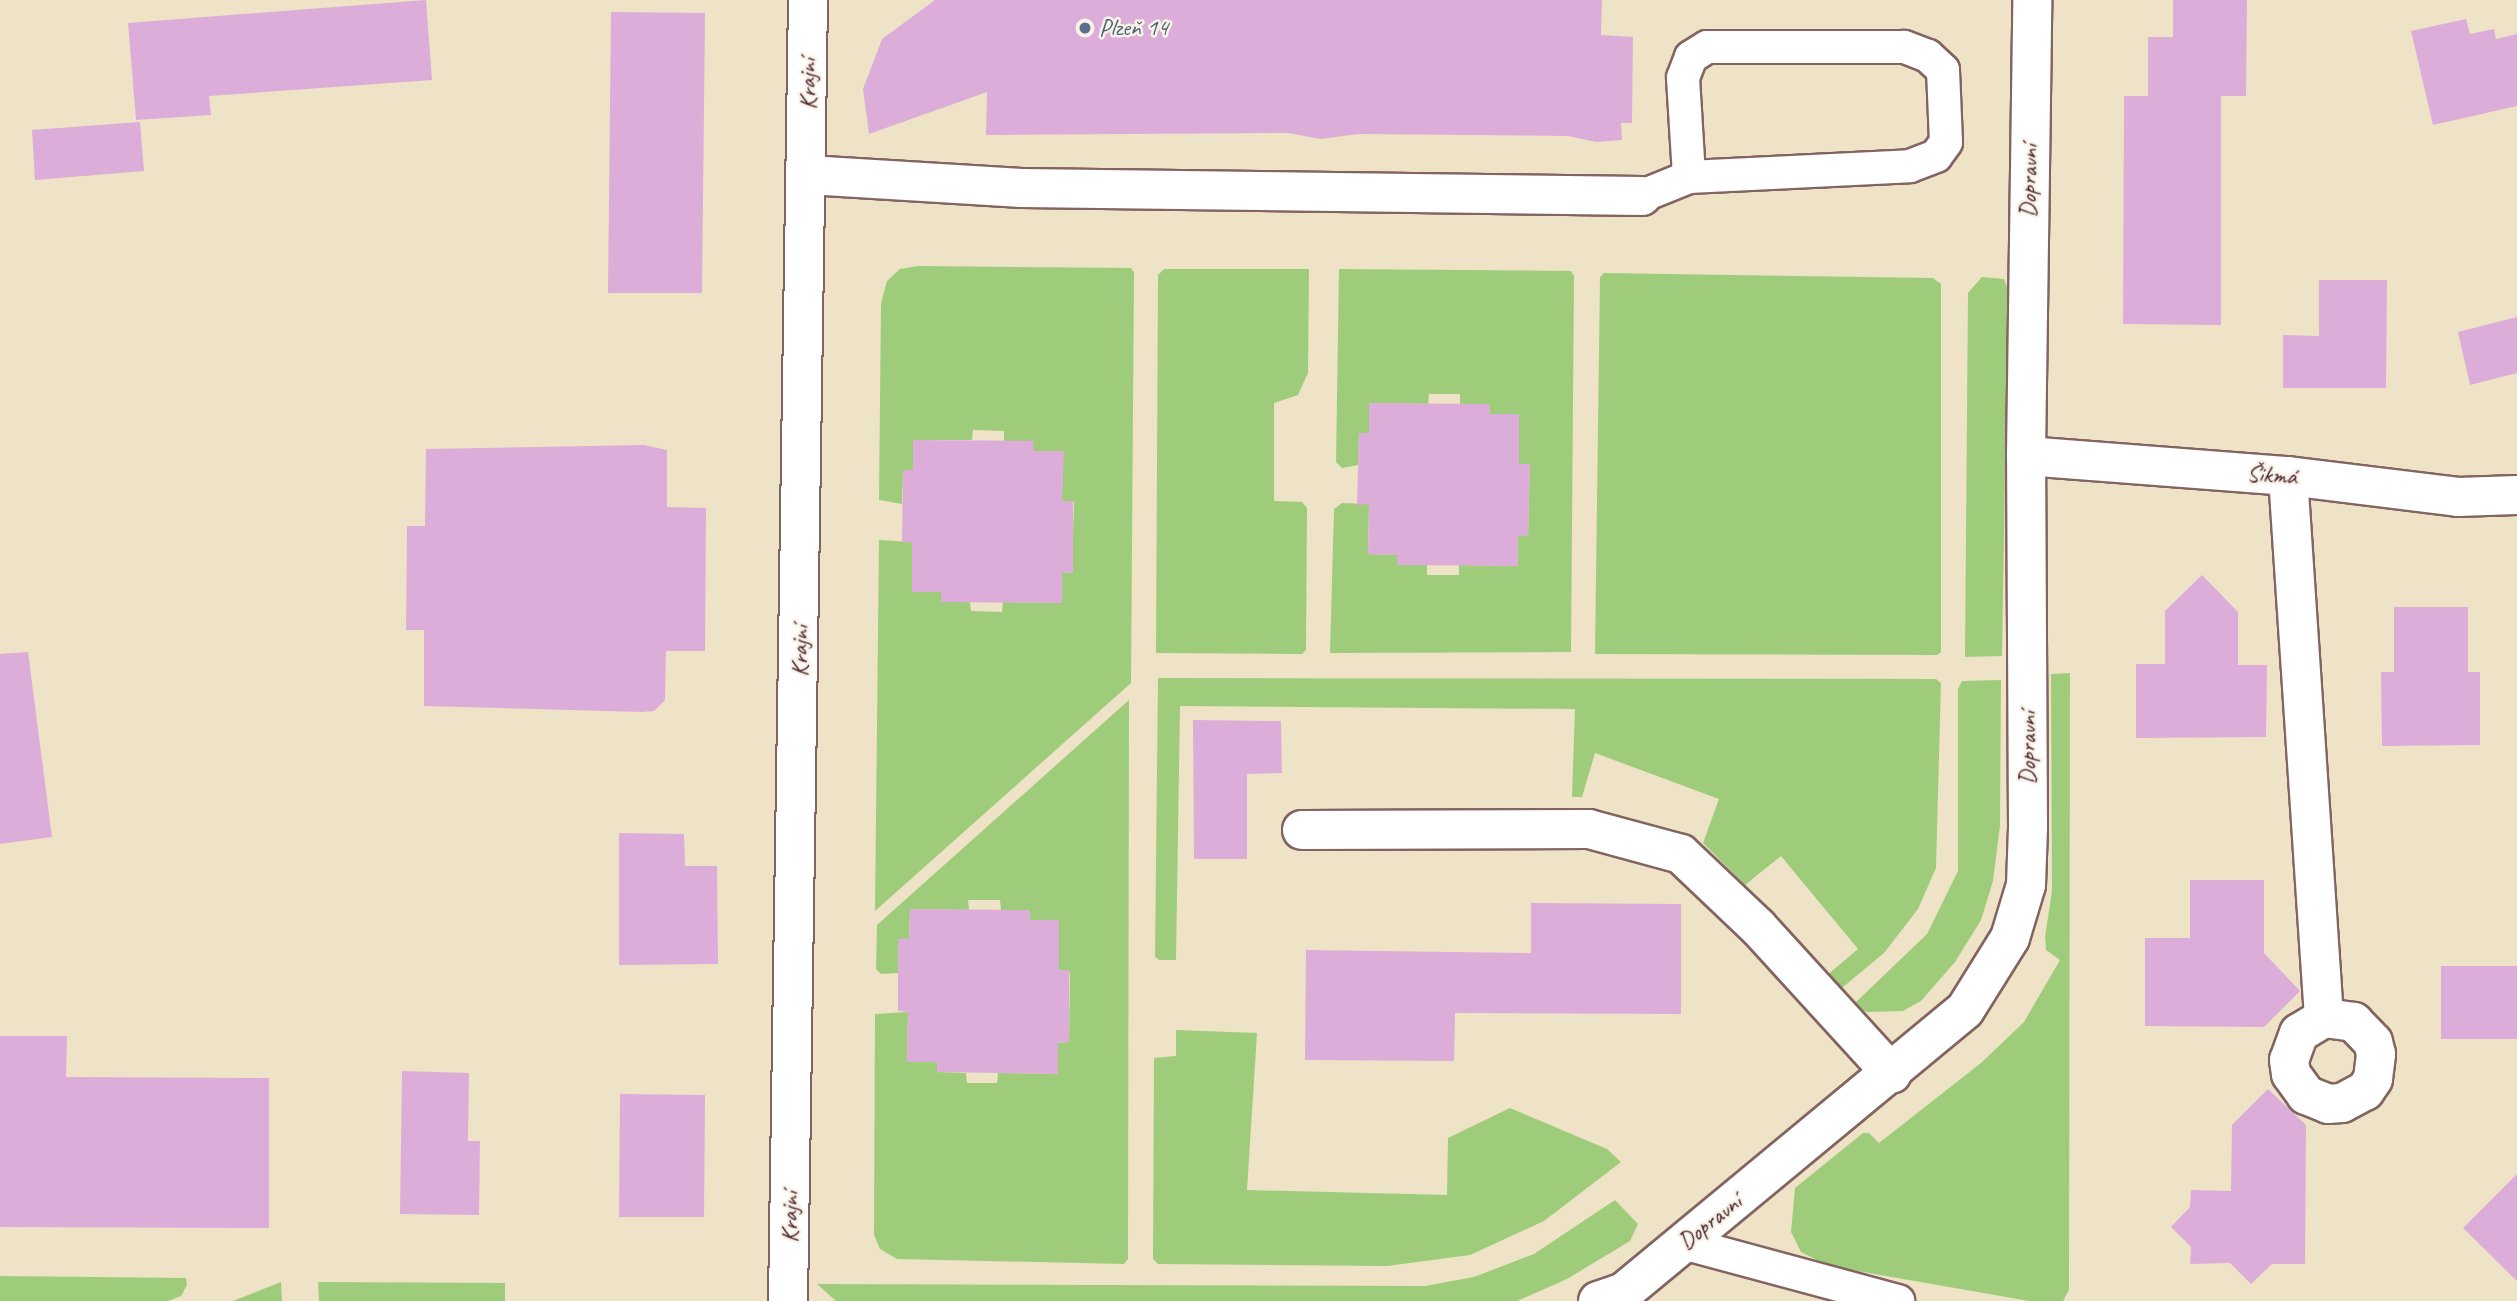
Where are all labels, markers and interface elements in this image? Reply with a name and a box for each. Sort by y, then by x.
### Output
place label: Plzeň 14 [1099,14,1168,42]
marker: Plzeň 14 [1077,20,1093,36]
street label: Krajní [794,58,822,110]
street label: Dopravní [2014,144,2044,218]
street label: Šikmá [2246,458,2298,492]
street label: Krajní [785,625,815,677]
street label: Dopravní [2014,711,2042,785]
street label: Dopravní [1673,1188,1747,1256]
street label: Krajní [775,1191,805,1243]

